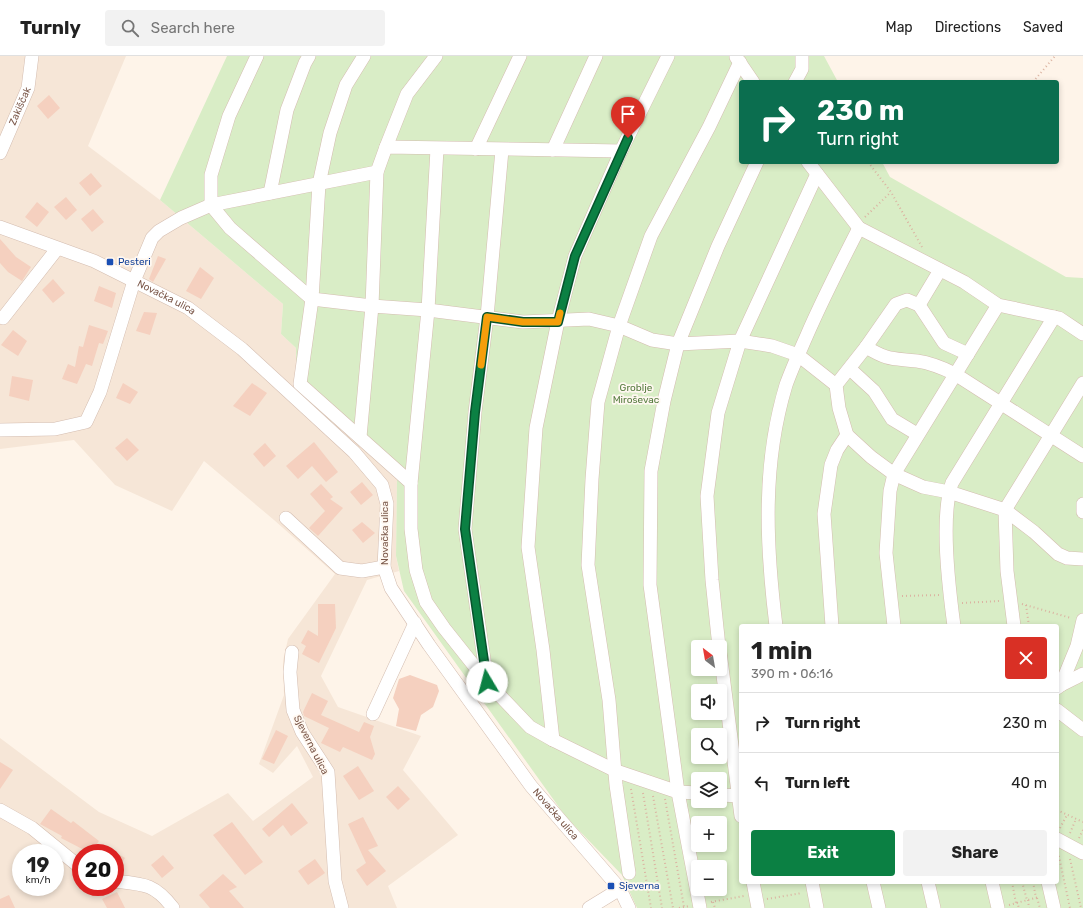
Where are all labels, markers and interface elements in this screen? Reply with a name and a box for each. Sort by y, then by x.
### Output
search box [105,10,385,46]
text: Turnly [20,16,81,39]
icon: search [119,17,141,39]
text: Search here [151,19,235,37]
text: Map [886,19,913,36]
text: Directions [935,19,1001,36]
text: Saved [1023,19,1063,36]
street label: Zakiščak [7,84,34,127]
text: 230 m [817,94,904,127]
icon: right [751,96,803,148]
pin [611,97,645,138]
icon: arrive [617,103,639,125]
text: Turn right [817,128,899,150]
place label: Pesteri [118,256,151,268]
marker: Pesteri [105,257,115,267]
street label: Novačka ulica [135,278,198,318]
park label: Groblje Miroševac [613,382,660,406]
street label: Novačka ulica [379,501,391,565]
text: 1 min [751,637,812,665]
button: close [1005,637,1047,679]
north arrow [691,640,727,676]
map controls [691,640,727,896]
position arrow [466,661,508,703]
text: 390 m · 06:16 [751,666,833,681]
button: sound [691,684,727,720]
icon: right [751,712,773,734]
street label: Sjeverna ulica [291,713,331,777]
text: Turn right [785,714,860,732]
text: 230 m [1003,714,1047,732]
button: search [691,728,727,764]
button: layers [691,772,727,808]
icon: left [751,772,773,794]
text: Turn left [785,774,850,792]
text: 40 m [1011,774,1047,792]
street label: Novačka ulica [530,786,581,842]
button: + [691,816,727,852]
button: Exit [751,830,895,876]
button: Share [903,830,1047,876]
speed limit sign: 20 [72,844,124,896]
text: 19 [27,853,49,877]
button: − [691,860,727,896]
text: km/h [26,874,50,886]
place label: Sjeverna [619,880,660,892]
marker: Sjeverna [606,881,616,891]

